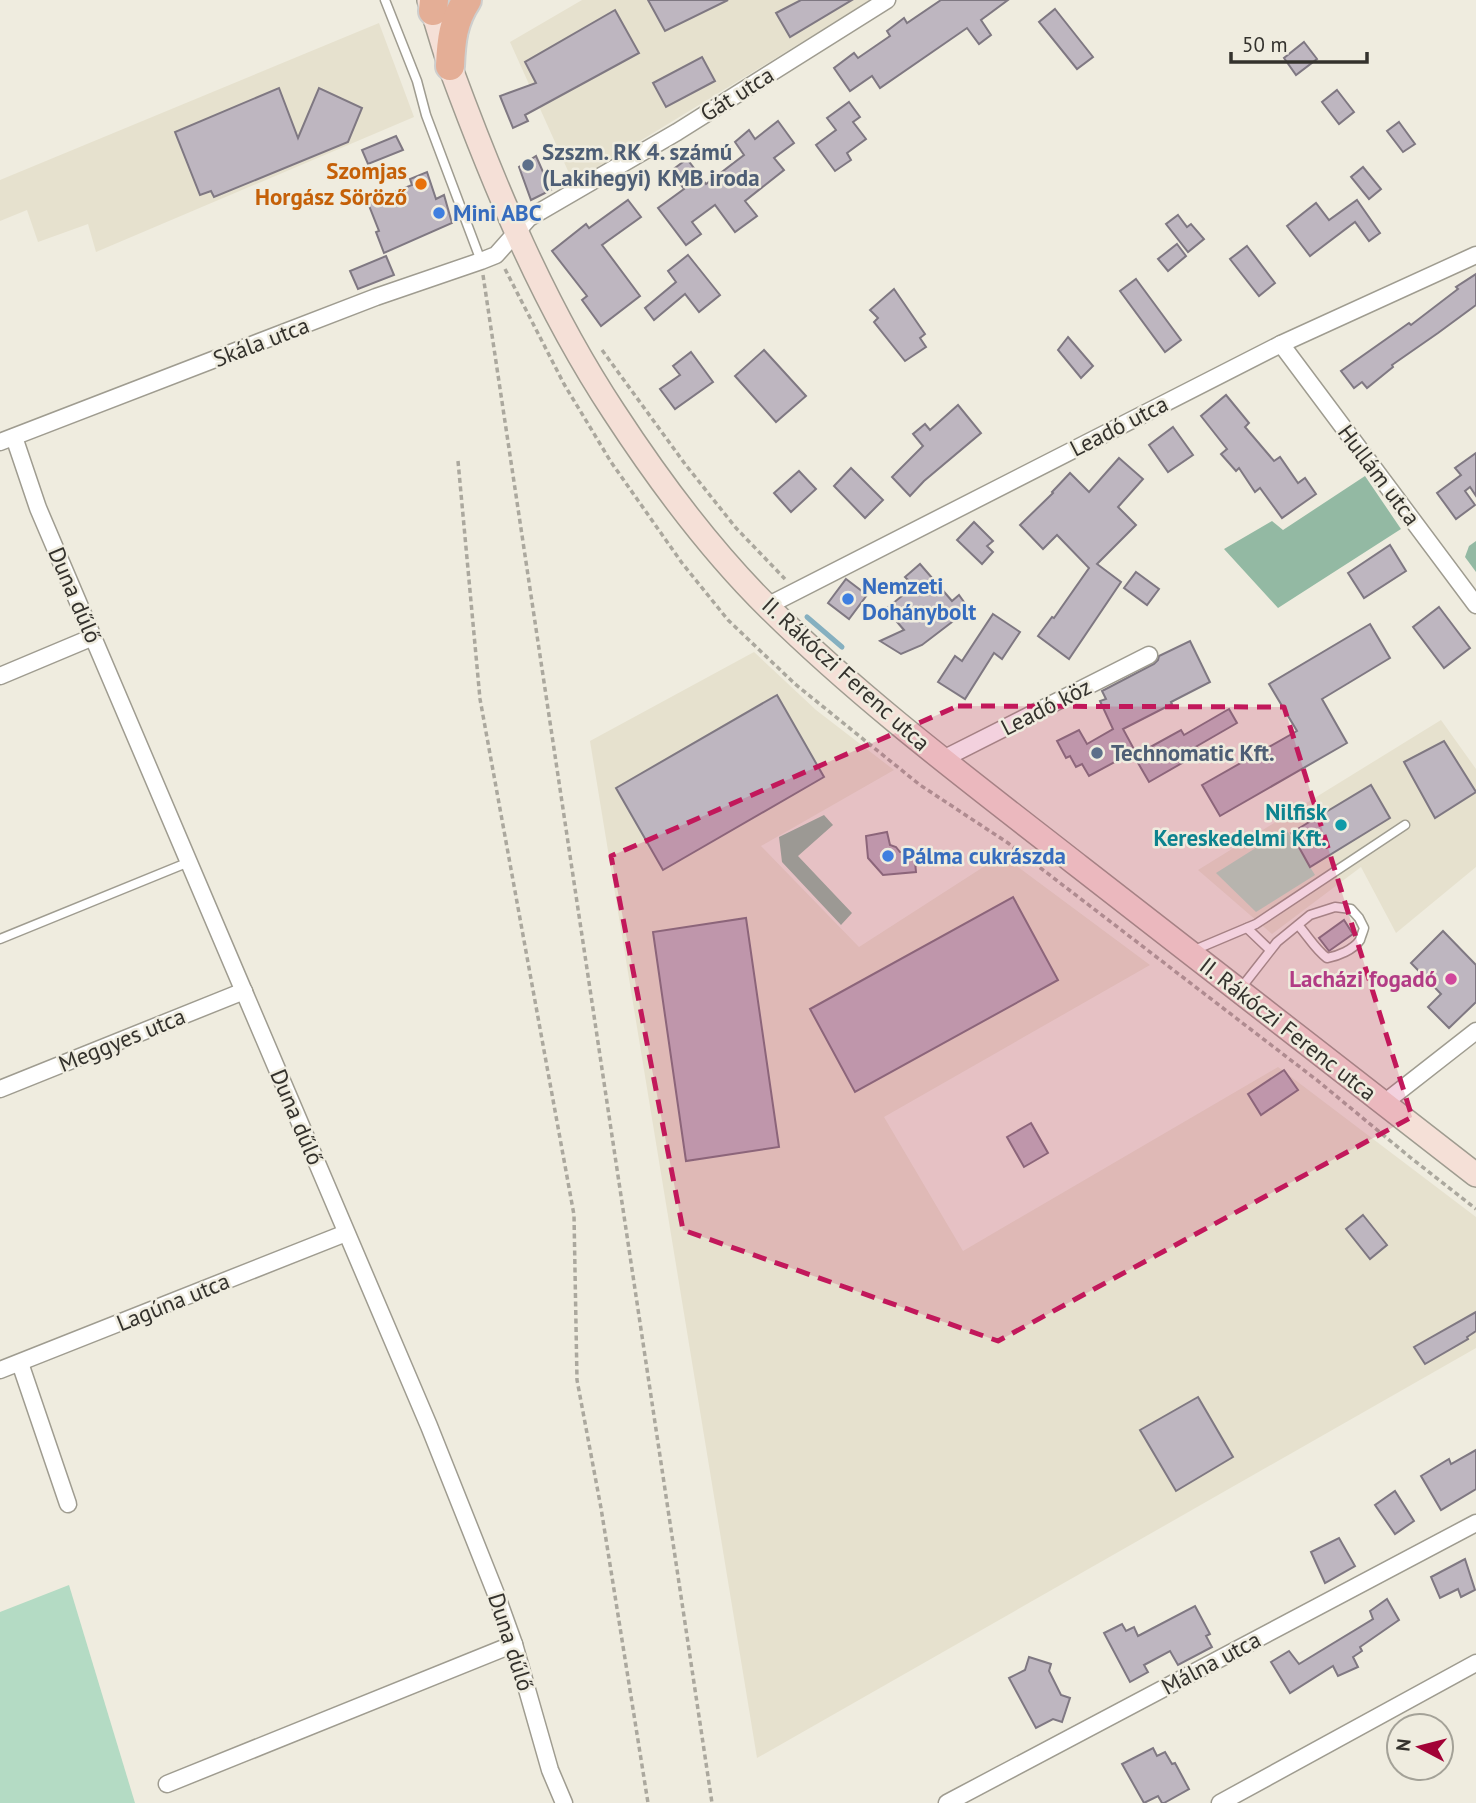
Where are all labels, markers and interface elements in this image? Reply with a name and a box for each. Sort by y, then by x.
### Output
scale bar [1231,21,1368,65]
text: 50 m [1242,31,1288,58]
street label: Gát utca [695,60,779,127]
place label: Szszm. RK 4. számú (Lakihegyi) KMB iroda [542,137,760,192]
place label: Szomjas Horgász Söröző [255,156,407,211]
marker: Szszm. RK 4. számú (Lakihegyi) KMB iroda [520,157,536,173]
marker: Szomjas Horgász Söröző [413,176,429,192]
place label: Mini ABC [453,198,542,227]
marker: Mini ABC [431,205,447,221]
street label: Skála utca [209,310,313,373]
street label: Leadó utca [1065,389,1173,463]
street label: Hullám utca [1332,418,1427,531]
street label: Duna dűlő [42,542,109,647]
place label: Nemzeti Dohánybolt [862,571,976,626]
street label: II. Rákóczi Ferenc utca [756,590,936,757]
marker: Nemzeti Dohánybolt [840,591,856,607]
street label: Leadó köz [996,672,1096,742]
place label: Technomatic Kft. [1111,738,1275,767]
marker: Technomatic Kft. [1089,745,1105,761]
place label: Nilfisk Kereskedelmi Kft. [1153,797,1328,852]
marker: Nilfisk Kereskedelmi Kft. [1333,817,1349,833]
place label: Pálma cukrászda [902,841,1066,870]
marker: Pálma cukrászda [880,848,896,864]
street label: II. Rákóczi Ferenc utca [1194,951,1383,1107]
place label: Lacházi fogadó [1289,964,1437,993]
marker: Lacházi fogadó [1443,971,1459,987]
street label: Meggyes utca [54,1001,189,1078]
street label: Duna dűlő [264,1064,331,1169]
street label: Lagúna utca [112,1266,234,1337]
street label: Duna dűlő [482,1589,541,1695]
street label: Málna utca [1156,1624,1265,1701]
north arrow [1385,1712,1455,1782]
text: N [1390,1737,1416,1753]

